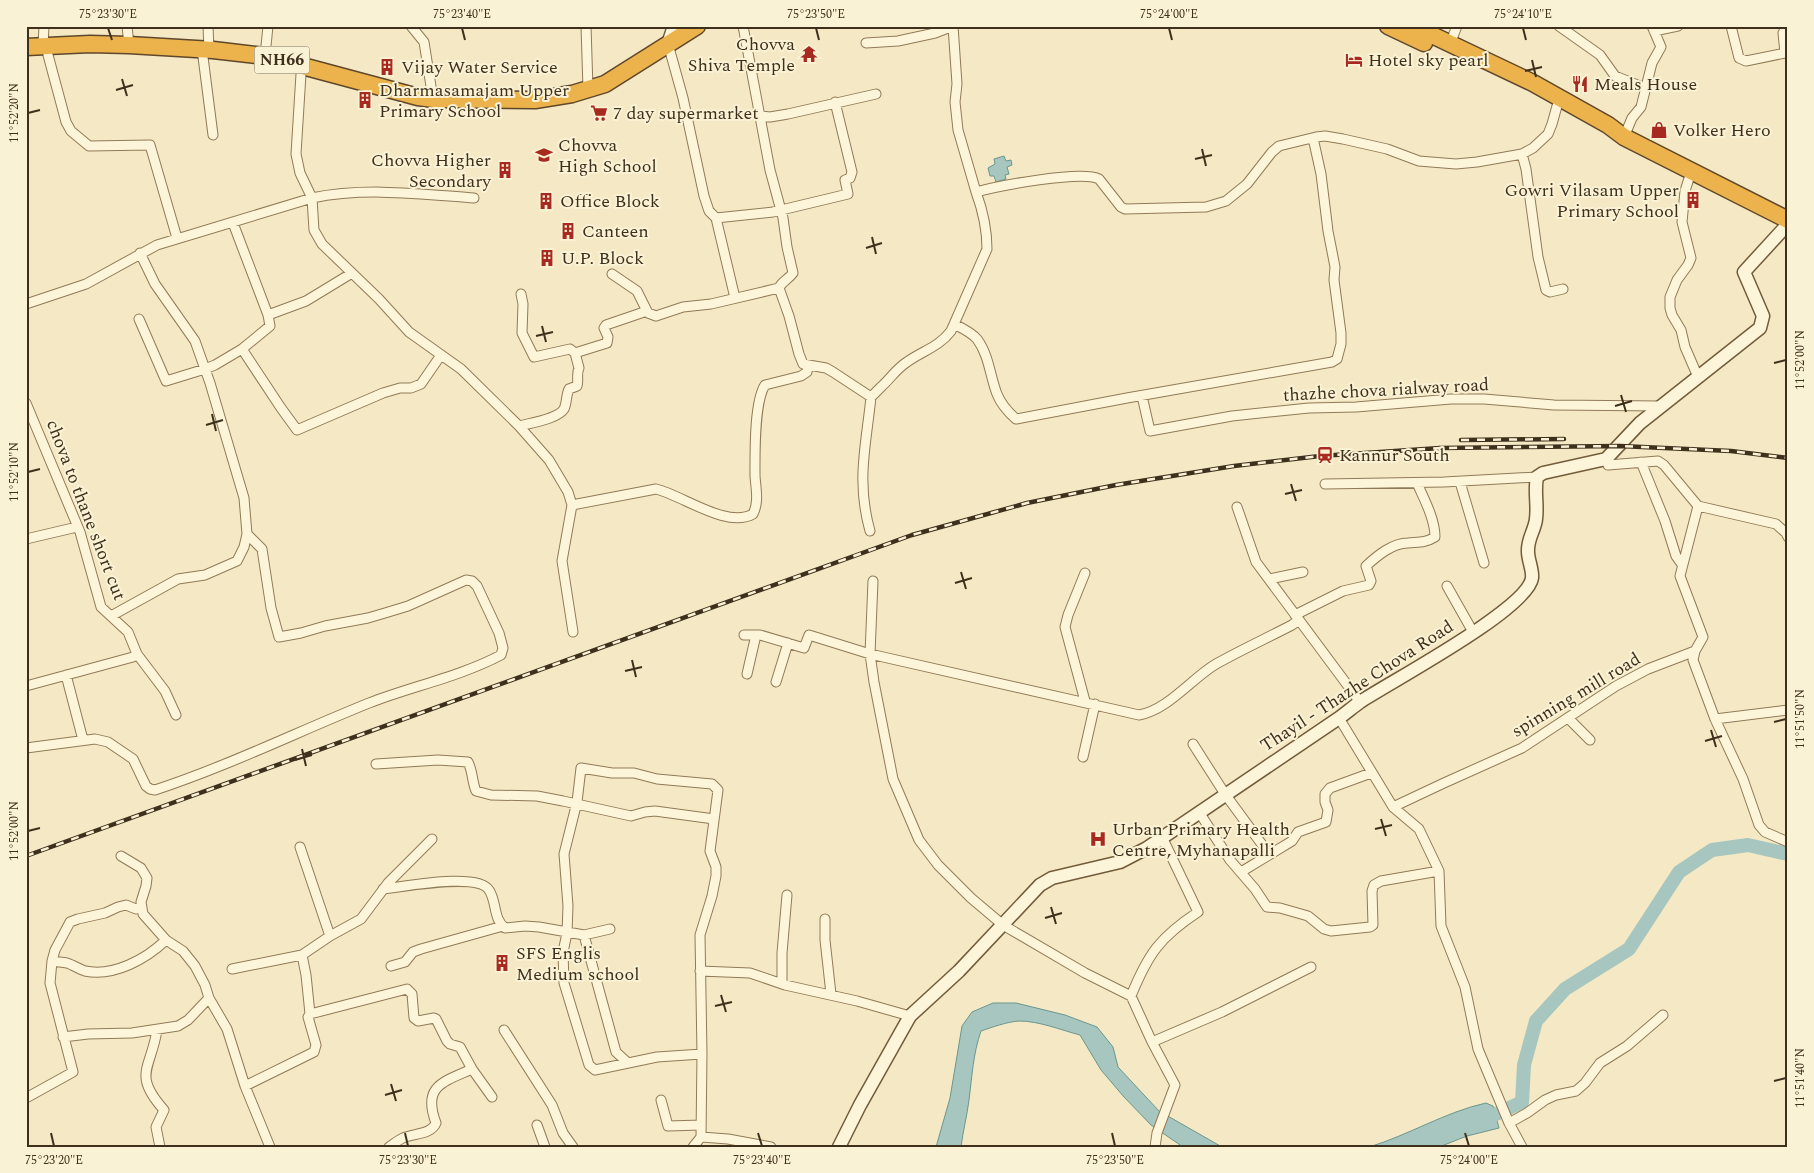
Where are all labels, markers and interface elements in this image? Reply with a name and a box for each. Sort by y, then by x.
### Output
text: 75°23'30"E [79,5,137,24]
text: 75°23'40"E [433,5,491,24]
text: 75°23'50"E [787,5,845,24]
text: 75°24'00"E [1140,5,1198,24]
text: 75°24'10"E [1494,5,1552,24]
place label: Chovva Shiva Temple [688,31,795,79]
temple icon: Chovva Shiva Temple [799,44,819,64]
road number: NH66 [254,46,310,74]
place label: Hotel sky pearl [1368,47,1488,74]
hotel icon: Hotel sky pearl [1344,50,1364,70]
place label: Vijay Water Service [401,54,558,81]
building icon: Vijay Water Service [377,57,397,77]
place label: Meals House [1594,71,1697,98]
restaurant icon: Meals House [1570,74,1590,94]
place label: Dharmasamajam Upper Primary School [379,77,569,125]
text: 11°52'20"N [5,83,24,143]
building icon: Dharmasamajam Upper Primary School [355,90,375,110]
place label: 7 day supermarket [613,100,759,127]
supermarket icon: 7 day supermarket [589,103,609,123]
place label: Volker Hero [1673,117,1771,144]
shop icon: Volker Hero [1649,120,1669,140]
place label: Chovva High School [558,132,657,180]
school or university icon: Chovva High School [534,145,554,165]
place label: Chovva Higher Secondary [371,147,492,195]
building icon: Chovva Higher Secondary [495,160,515,180]
place label: Gowri Vilasam Upper Primary School [1504,177,1679,225]
place label: Office Block [560,188,660,215]
building icon: Gowri Vilasam Upper Primary School [1683,190,1703,210]
building icon: Office Block [536,191,556,211]
place label: Canteen [582,218,649,245]
building icon: Canteen [558,221,578,241]
place label: U.P. Block [561,245,644,272]
building icon: U.P. Block [537,248,557,268]
text: 11°52'00"N [1791,330,1810,390]
street label: thazhe chova rialway road [1282,371,1490,409]
street label: chova to thane short cut [39,416,133,604]
text: 11°52'10"N [5,442,24,502]
place label: Kannur South [1339,442,1450,469]
station icon: Kannur South [1315,445,1335,465]
street label: Thayil - Thazhe Chova Road [1255,613,1459,759]
street label: spinning mill road [1506,646,1646,744]
text: 11°51'50"N [1791,689,1810,749]
text: 11°52'00"N [5,801,24,861]
place label: Urban Primary Health Centre, Myhanapalli [1112,816,1290,864]
hospital icon: Urban Primary Health Centre, Myhanapalli [1088,829,1108,849]
place label: SFS Englis Medium school [516,940,639,988]
building icon: SFS Englis Medium school [492,953,512,973]
text: 11°51'40"N [1791,1048,1810,1108]
text: 75°23'20"E [25,1151,83,1170]
text: 75°23'30"E [379,1151,437,1170]
text: 75°23'40"E [733,1151,791,1170]
text: 75°23'50"E [1086,1151,1144,1170]
text: 75°24'00"E [1440,1151,1498,1170]

